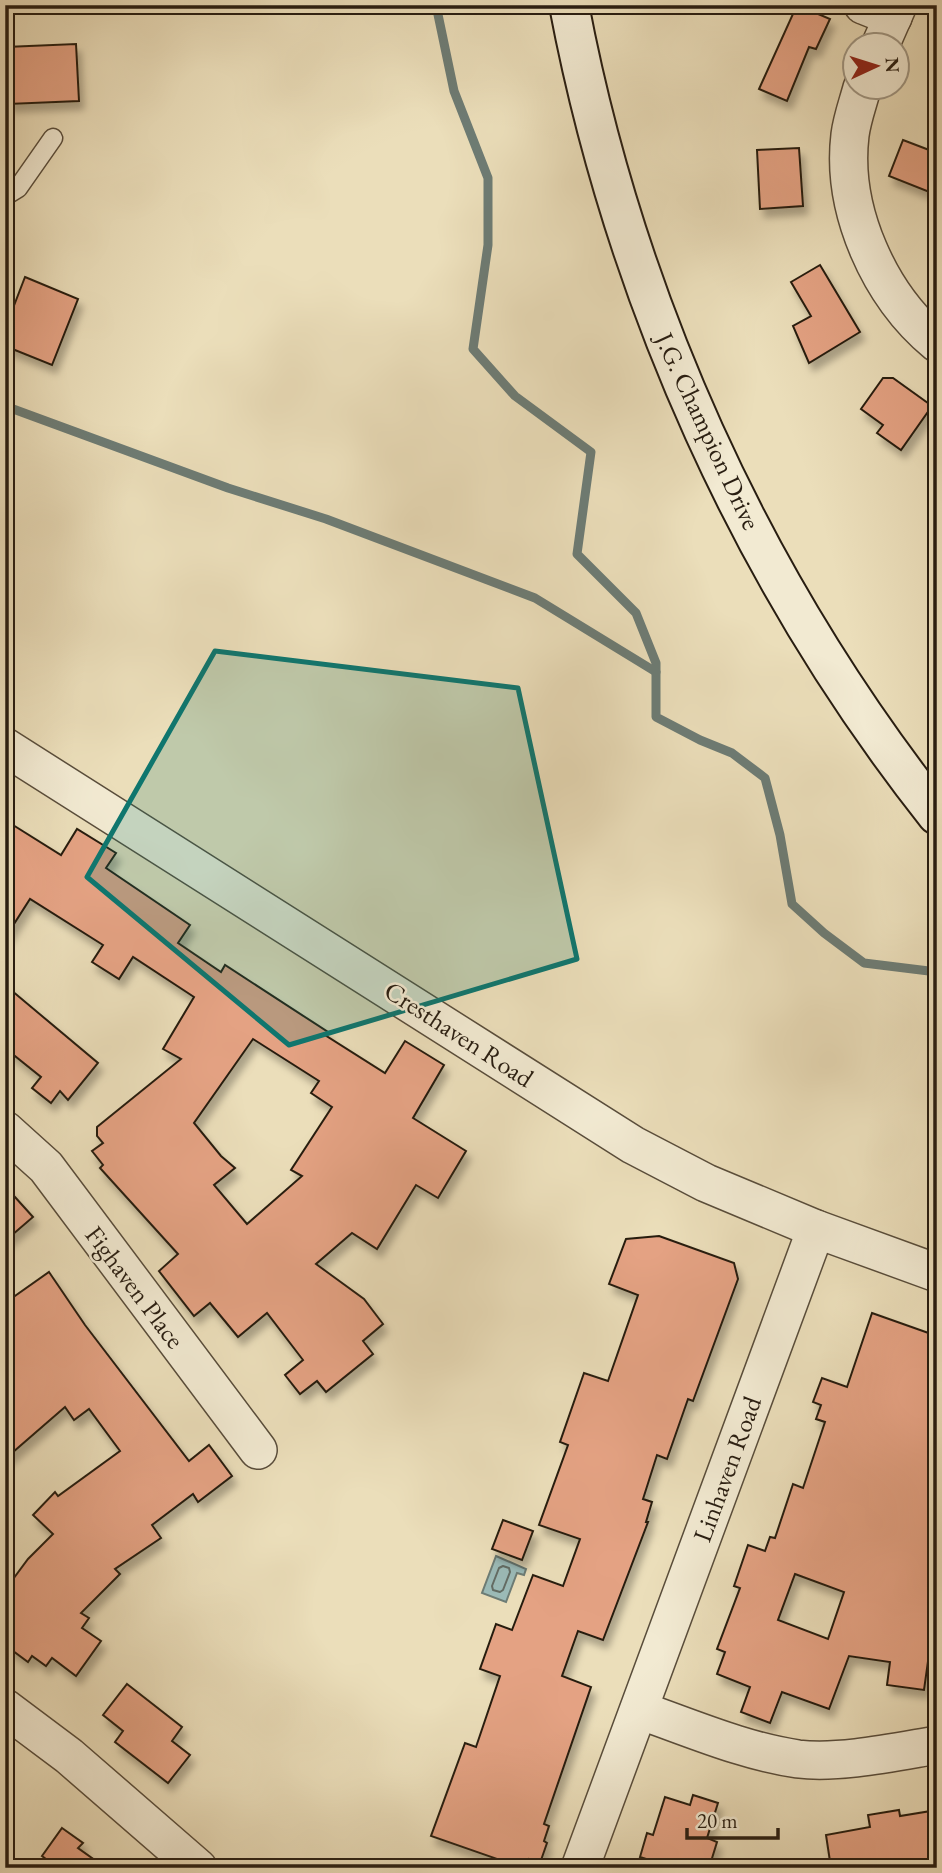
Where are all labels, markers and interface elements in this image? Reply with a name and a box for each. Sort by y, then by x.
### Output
north arrow [841,32,911,102]
text: N [879,56,906,74]
street label: J.G. Champion Drive [647,325,769,535]
street label: Cresthaven Road [378,973,541,1095]
street label: Fighaven Place [78,1219,192,1355]
street label: Linhaven Road [685,1391,769,1547]
scale bar [687,1796,778,1840]
text: 20 m [697,1807,738,1834]

